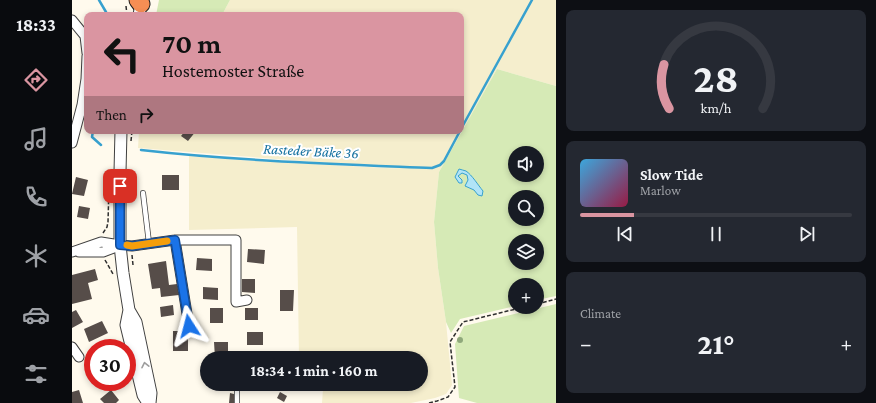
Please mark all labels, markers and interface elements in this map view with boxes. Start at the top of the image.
text: 18:33 [16,15,56,35]
icon: left [96,28,148,80]
text: 70 m [162,28,221,59]
text: 28 [693,54,739,100]
text: Hostemoster Straße [162,61,304,81]
icon: directions [22,66,50,94]
text: km/h [701,99,732,115]
icon: right [135,104,157,126]
text: Then [96,107,127,123]
icon: music [22,125,50,153]
water label: Rasteder Bäke 36 [263,141,360,162]
map controls [508,146,544,314]
button: sound [508,146,544,182]
text: Slow Tide [640,167,703,183]
pin [103,169,137,203]
icon: arrive [109,175,131,197]
icon: phone [22,183,50,211]
text: Marlow [640,183,681,198]
button: search [508,190,544,226]
icon: previous [614,223,636,245]
icon: pause [705,223,727,245]
icon: next [796,223,818,245]
button: layers [508,234,544,270]
icon: climate [22,242,50,270]
button: + [508,278,544,314]
icon: car [22,301,50,329]
position arrow [168,305,210,347]
text: Climate [580,306,621,321]
text: 21° [697,327,735,360]
text: − [580,331,592,356]
text: + [840,331,852,356]
speed limit sign: 30 [84,339,136,391]
icon: filters [22,360,50,388]
one-way arrow [142,362,150,368]
text: 18:34 · 1 min · 160 m [251,363,377,379]

